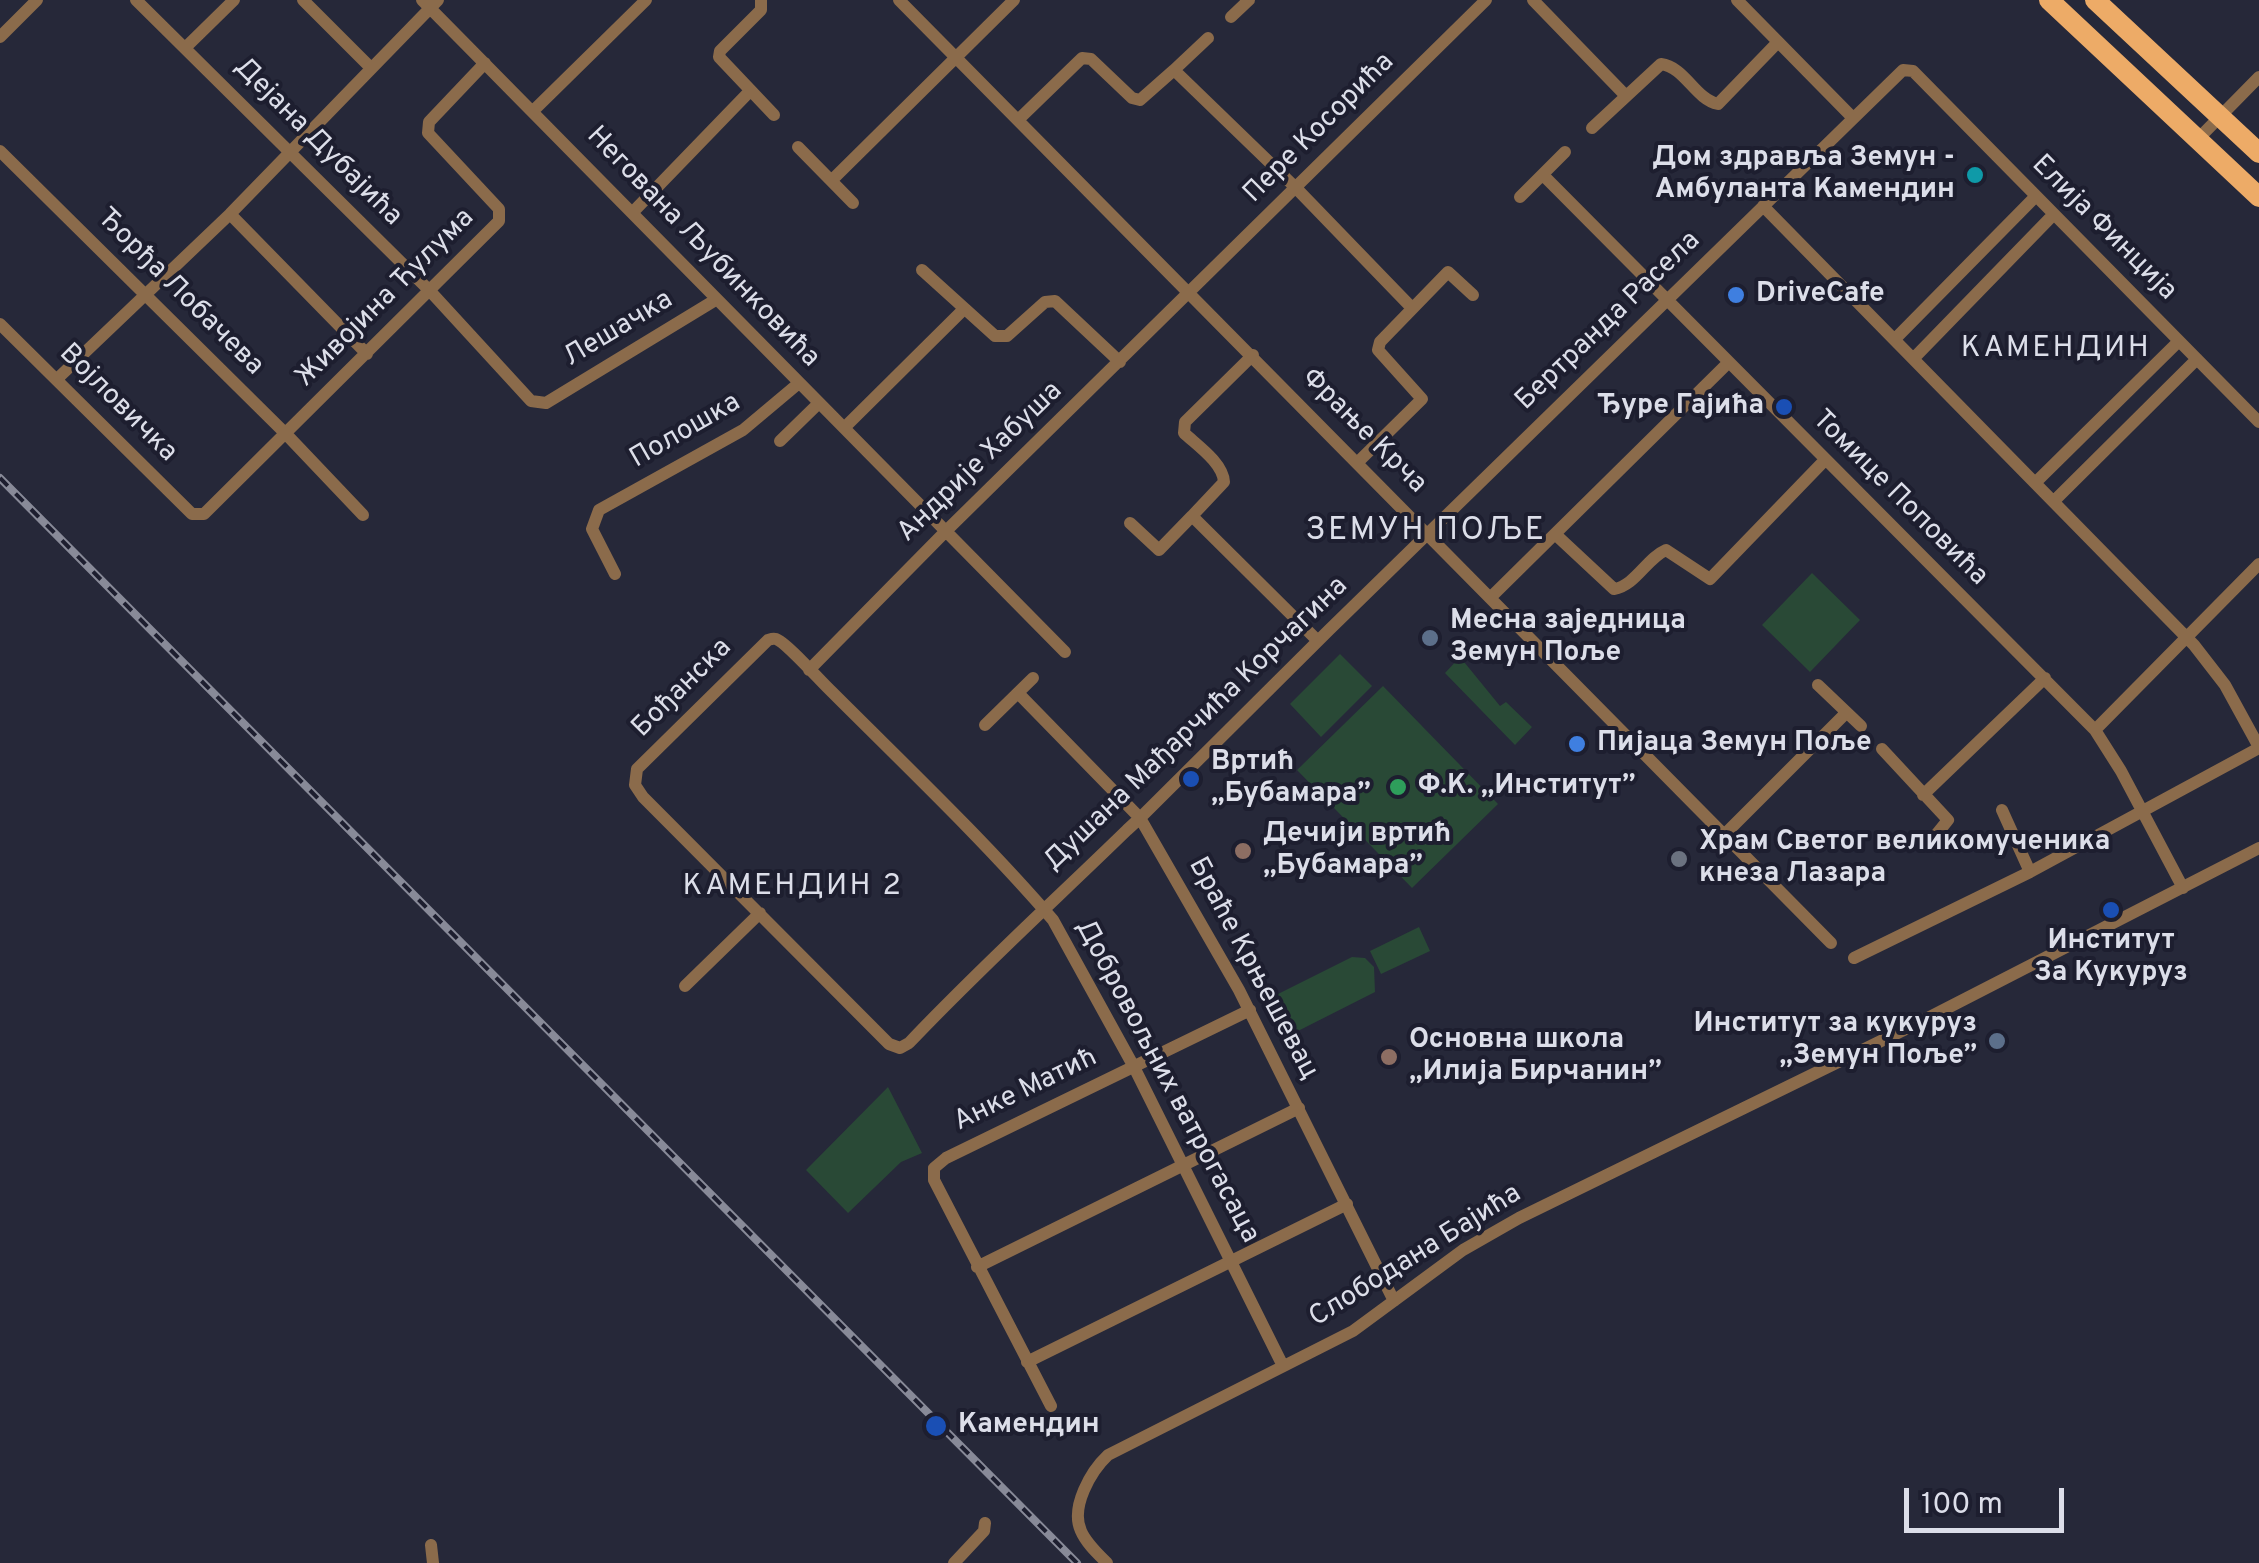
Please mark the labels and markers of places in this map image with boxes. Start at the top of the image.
place label: Дом здравља Земун - Амбуланта Камендин [1652,142,1955,208]
marker: Дом здравља Земун - Амбуланта Камендин [1964,164,1986,186]
place label: DriveCafe [1756,278,1885,312]
marker: DriveCafe [1725,284,1747,306]
place label: Ђуре Гајића [1597,390,1764,424]
marker: Ђуре Гајића [1773,396,1795,418]
place label: Месна заједница Земун Поље [1450,605,1686,671]
marker: Месна заједница Земун Поље [1419,627,1441,649]
place label: Пијаца Земун Поље [1597,727,1872,761]
marker: Пијаца Земун Поље [1566,733,1588,755]
place label: Вртић „Бубамара” [1211,746,1371,812]
marker: Вртић „Бубамара” [1180,768,1202,790]
place label: Ф.К. „Институт” [1418,770,1636,804]
marker: Ф.К. „Институт” [1387,776,1409,798]
place label: Дечији вртић „Бубамара” [1263,818,1451,884]
place label: Храм Светог великомученика кнеза Лазара [1699,826,2110,892]
marker: Дечији вртић „Бубамара” [1232,840,1254,862]
marker: Храм Светог великомученика кнеза Лазара [1668,848,1690,870]
marker: Институт За Кукуруз [2100,899,2122,921]
place label: Институт За Кукуруз [2034,925,2188,991]
place label: Институт за кукуруз „Земун Поље” [1693,1008,1977,1074]
place label: Основна школа „Илија Бирчанин” [1409,1024,1662,1090]
marker: Институт за кукуруз „Земун Поље” [1986,1030,2008,1052]
marker: Основна школа „Илија Бирчанин” [1378,1046,1400,1068]
place label: Камендин [958,1409,1100,1443]
marker: Камендин [923,1413,949,1439]

